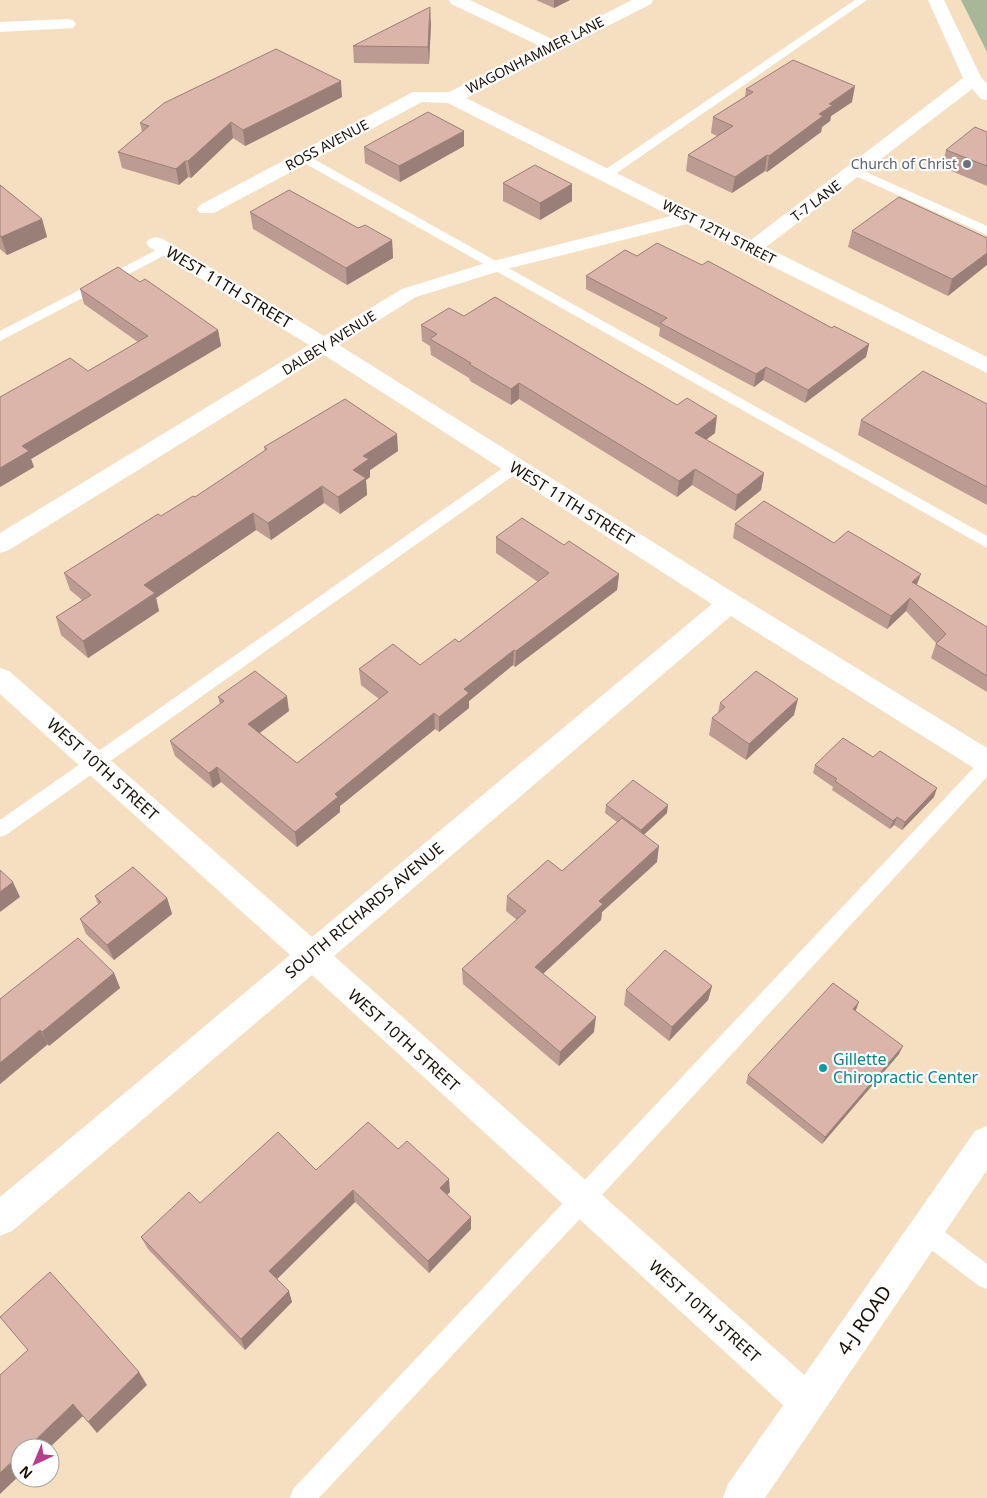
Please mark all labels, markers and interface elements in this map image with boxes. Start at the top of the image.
street label: WAGONHAMMER LANE [463,11,607,98]
street label: ROSS AVENUE [282,115,372,175]
place label: Church of Christ [851,154,957,173]
marker: Church of Christ [961,158,973,170]
street label: T-7 LANE [787,176,845,226]
street label: WEST 12TH STREET [659,195,780,269]
street label: WEST 11TH STREET [162,241,296,333]
street label: DALBEY AVENUE [278,306,380,379]
street label: WEST 11TH STREET [505,456,639,550]
street label: WEST 10TH STREET [42,713,164,825]
street label: SOUTH RICHARDS AVENUE [280,837,448,983]
street label: WEST 10TH STREET [343,984,465,1096]
place label: Gillette Chiropractic Center [833,1048,978,1088]
marker: Gillette Chiropractic Center [817,1062,829,1074]
street label: WEST 10TH STREET [644,1255,766,1367]
street label: 4-J ROAD [831,1280,897,1360]
north arrow [10,1438,60,1488]
text: N [15,1462,36,1484]

